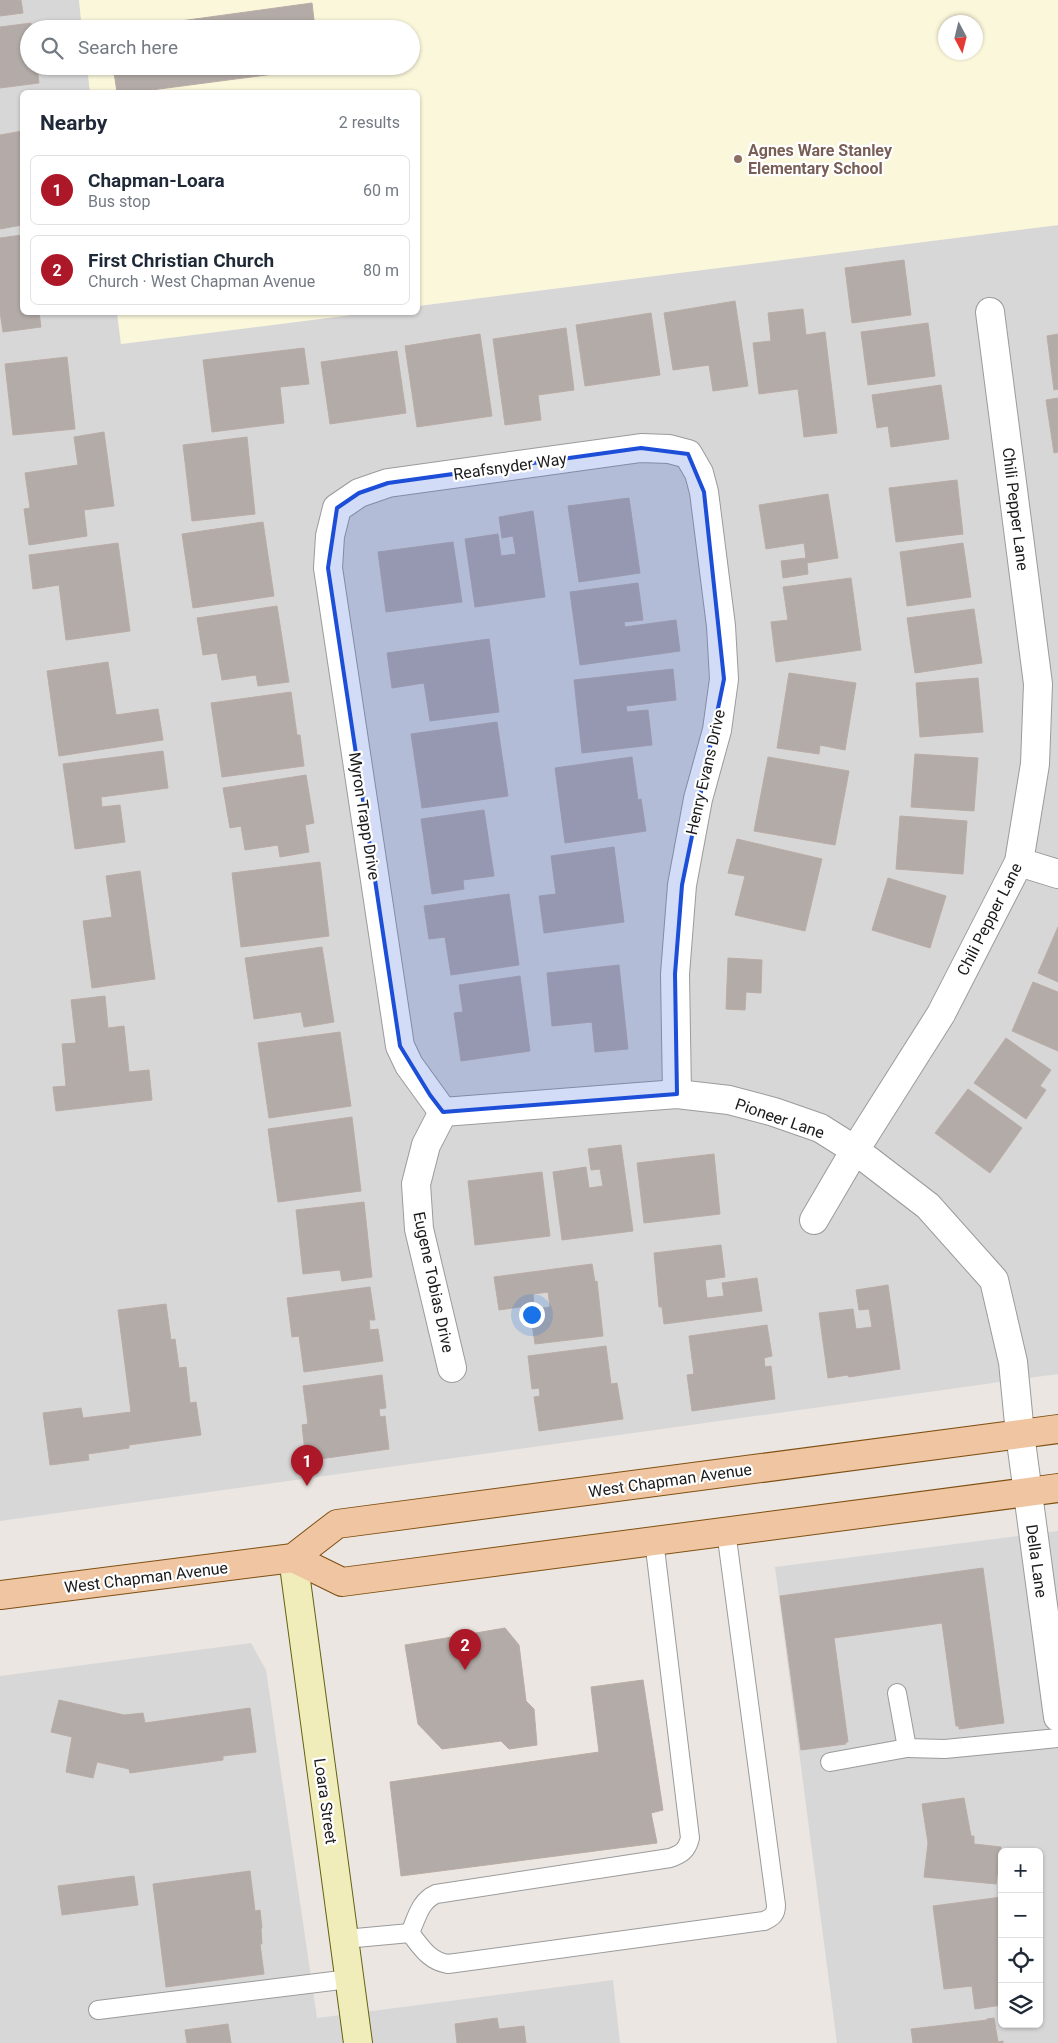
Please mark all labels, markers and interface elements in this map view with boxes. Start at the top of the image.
north arrow [938,15,983,60]
search box [20,20,420,75]
icon: search [38,34,66,62]
text: Search here [78,36,178,59]
text: Nearby [40,111,107,135]
text: 2 results [339,113,400,132]
place label: Agnes Ware Stanley Elementary School [748,141,893,178]
marker: Agnes Ware Stanley Elementary School [732,153,744,165]
text: Chapman-Loara [88,169,225,192]
text: 1 [52,181,62,200]
text: 60 m [363,181,399,200]
text: Bus stop [88,192,150,211]
text: First Christian Church [88,249,274,272]
text: 2 [52,261,62,280]
text: 80 m [363,261,399,280]
text: Church · West Chapman Avenue [88,272,315,291]
street label: Chili Pepper Lane [999,446,1032,572]
street label: Reafsnyder Way [452,449,568,484]
street label: Henry Evans Drive [682,708,729,837]
street label: Myron Trapp Drive [345,751,384,881]
street label: Chili Pepper Lane [953,860,1026,979]
street label: Pioneer Lane [733,1094,827,1143]
street label: Eugene Tobias Drive [409,1210,458,1354]
your location [519,1302,545,1328]
pin: 1 [291,1445,323,1486]
street label: West Chapman Avenue [587,1460,753,1501]
street label: Della Lane [1022,1523,1051,1599]
street label: West Chapman Avenue [63,1558,229,1597]
pin: 2 [449,1629,481,1670]
street label: Loara Street [310,1757,341,1845]
map controls [998,1848,1043,2028]
button: + [998,1848,1043,1893]
button: − [998,1893,1043,1938]
button: locate [998,1938,1043,1983]
button: layers [998,1983,1043,2028]

